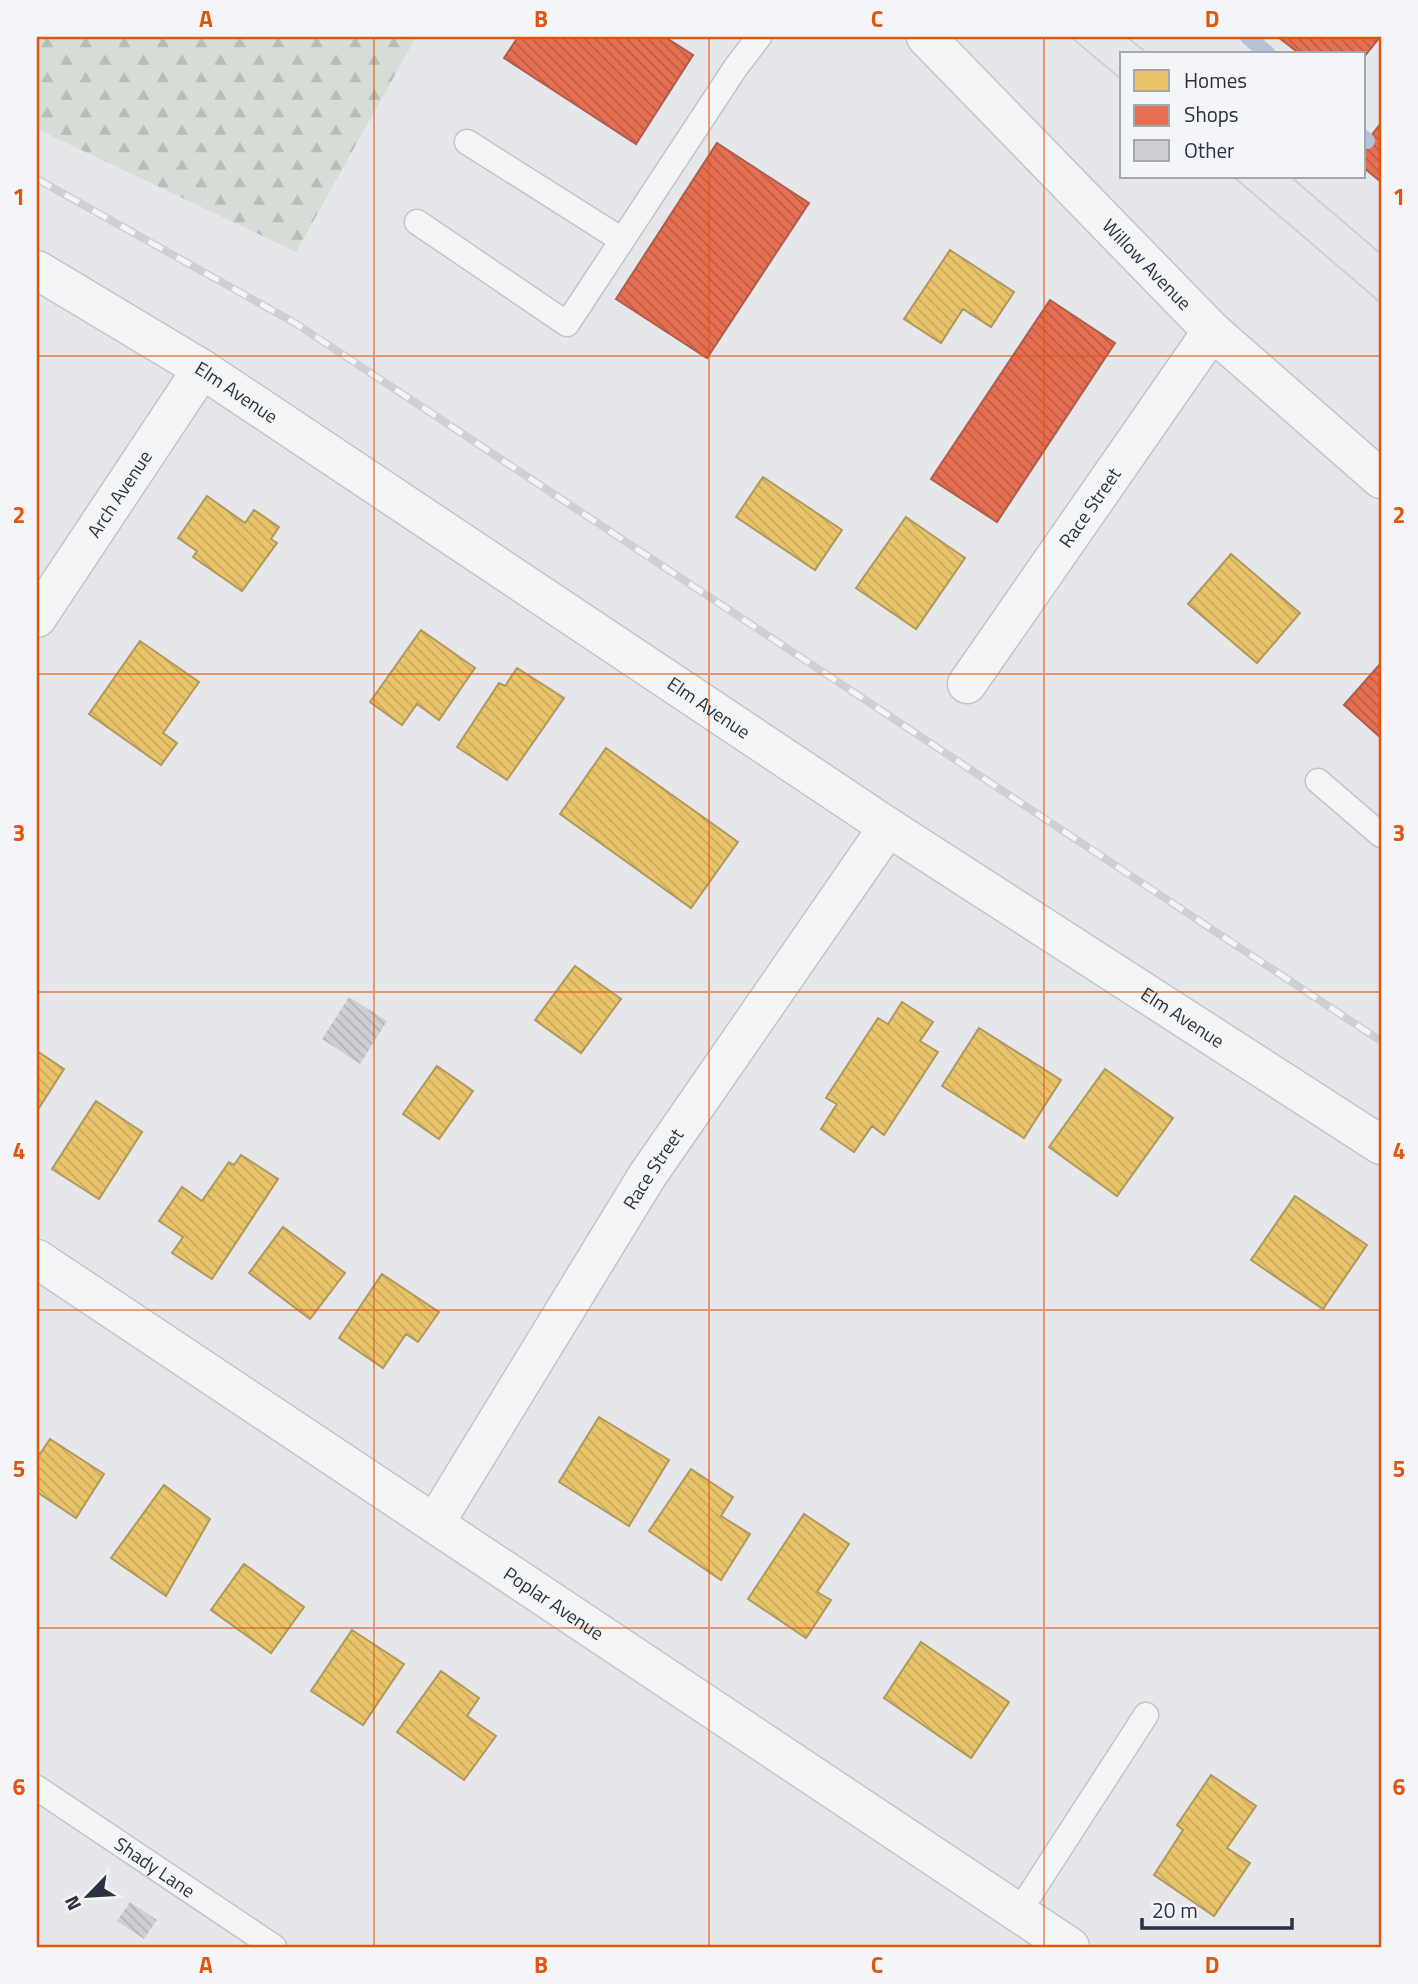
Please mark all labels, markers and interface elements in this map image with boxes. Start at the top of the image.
text: A [199,1,213,36]
text: B [534,1,548,36]
text: C [871,1,883,36]
text: D [1205,1,1219,36]
legend [1120,52,1366,178]
text: Homes [1184,64,1247,96]
text: Shops [1184,98,1239,130]
text: Other [1184,134,1234,166]
text: 1 [13,179,25,214]
text: 1 [1393,179,1405,214]
street label: Willow Avenue [1096,212,1199,316]
street label: Elm Avenue [190,353,284,430]
street label: Arch Avenue [79,444,159,543]
street label: Race Street [1051,461,1128,553]
text: 2 [13,497,25,532]
text: 2 [1393,497,1405,532]
street label: Elm Avenue [662,669,757,745]
text: 3 [13,815,25,850]
text: 3 [1393,815,1405,850]
street label: Elm Avenue [1135,979,1231,1054]
street label: Race Street [615,1122,690,1215]
text: 4 [13,1133,25,1168]
text: 4 [1393,1133,1405,1168]
text: 5 [13,1451,25,1486]
text: 5 [1393,1451,1405,1486]
street label: Poplar Avenue [498,1559,610,1647]
text: 6 [13,1769,26,1804]
text: 6 [1393,1769,1406,1804]
street label: Shady Lane [109,1829,201,1904]
north arrow [52,1862,122,1932]
scale bar [1142,1886,1292,1930]
text: N [56,1891,88,1915]
text: 20 m [1152,1894,1198,1926]
text: A [199,1947,213,1982]
text: B [534,1947,548,1982]
text: C [871,1947,883,1982]
text: D [1205,1947,1219,1982]

